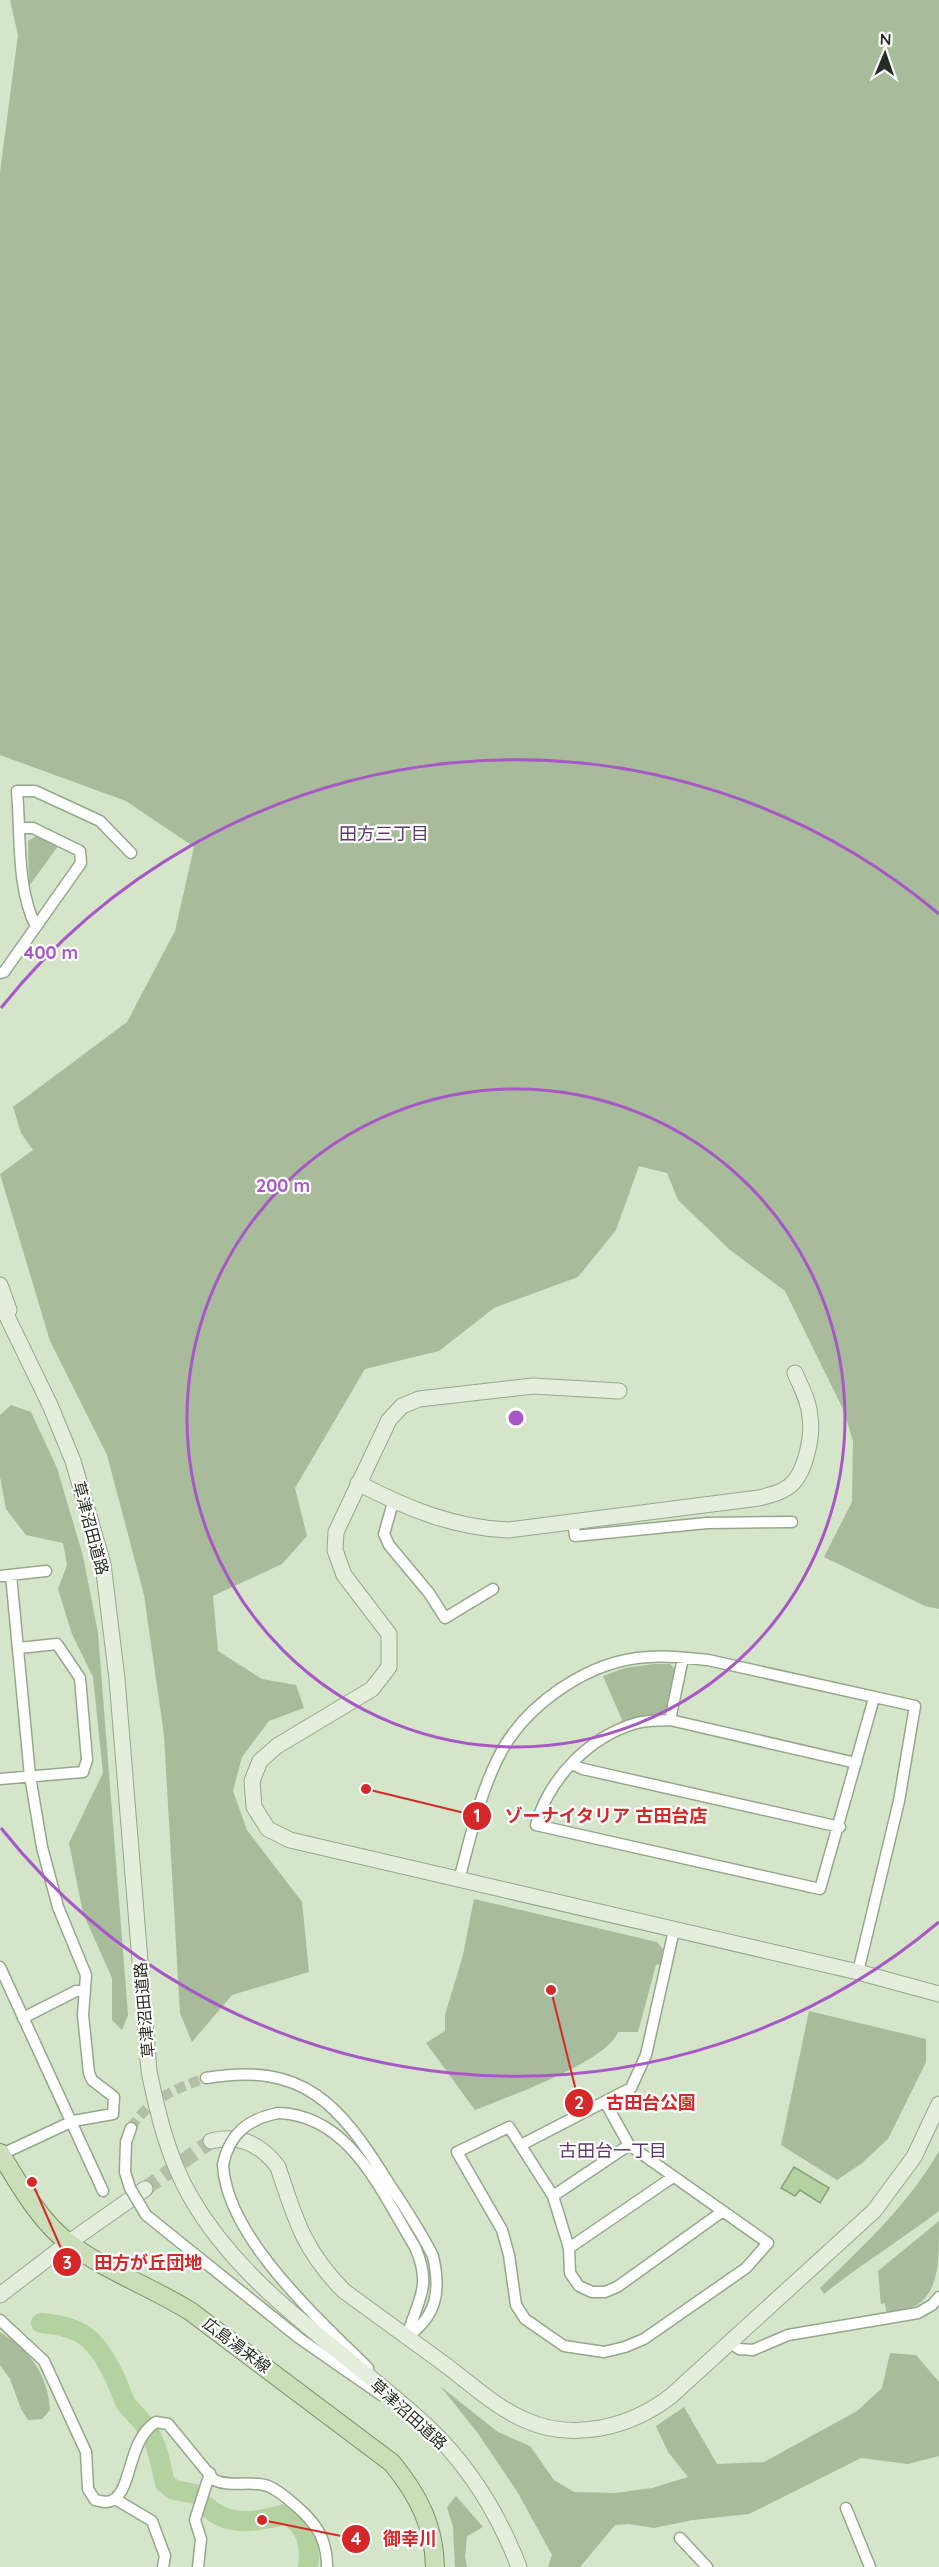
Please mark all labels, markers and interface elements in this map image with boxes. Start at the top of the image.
north arrow [855,24,915,84]
text: N [879,29,892,49]
district label: 田方三丁目 [339,822,429,845]
text: 400 m [24,941,78,964]
text: 200 m [256,1174,310,1197]
centre of rings [506,1408,526,1428]
street label: 草津沼田道路 [69,1479,113,1577]
callout: ゾーナイタリア 古田台店 [462,1798,719,1834]
text: 1 [473,1804,481,1827]
text: ゾーナイタリア 古田台店 [505,1804,707,1827]
street label: 草津沼田道路 [130,1961,158,2059]
callout: 古田台公園 [564,2085,708,2121]
text: 2 [574,2091,584,2114]
text: 古田台公園 [606,2091,696,2114]
district label: 古田台一丁目 [559,2139,667,2162]
callout: 田方が丘団地 [52,2244,214,2280]
text: 3 [62,2251,72,2274]
text: 田方が丘団地 [94,2251,202,2274]
street label: 広島湯来線 [199,2313,275,2377]
street label: 草津沼田道路 [367,2374,451,2454]
callout: 御幸川 [341,2521,449,2557]
text: 4 [351,2527,362,2550]
text: 御幸川 [382,2527,437,2550]

